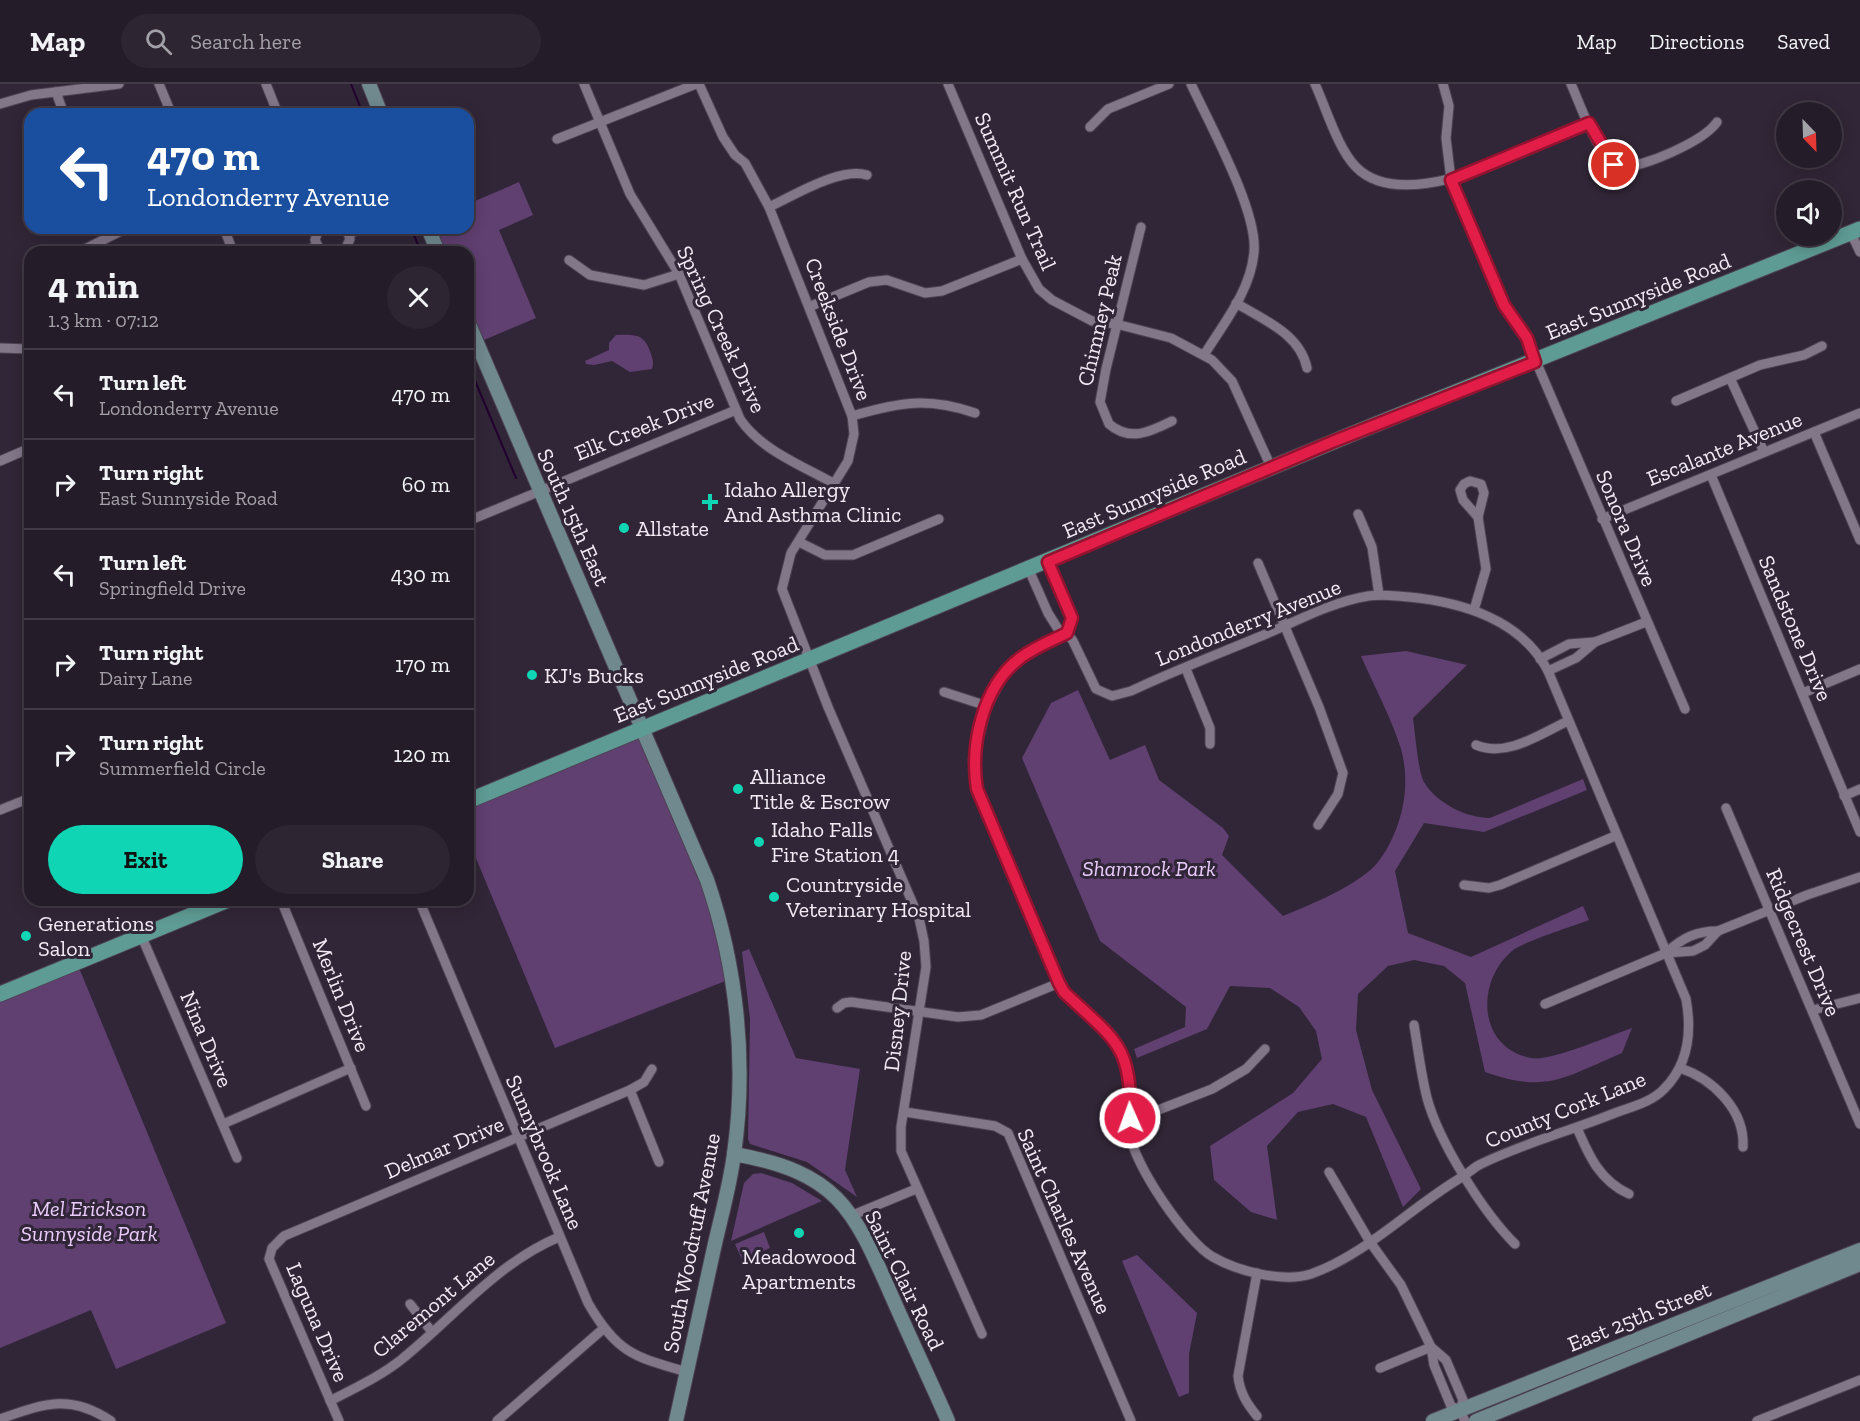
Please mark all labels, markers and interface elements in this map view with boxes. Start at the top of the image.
search box [121,14,541,68]
text: Map [30,25,85,58]
icon: search [142,25,175,58]
text: Search here [190,28,302,55]
text: Map [1577,29,1617,54]
text: Directions [1650,29,1744,54]
text: Saved [1777,29,1830,54]
north arrow [1776,102,1842,168]
map controls [1776,102,1842,246]
street label: Summit Run Trail [969,108,1062,274]
text: 470 m [147,130,260,181]
icon: left [48,132,126,210]
pin [1588,139,1639,190]
icon: arrive [1597,148,1630,181]
button: sound [1776,180,1842,246]
text: Londonderry Avenue [147,181,389,213]
street label: Spring Creek Drive [671,241,772,417]
street label: East Sunnyside Road [1542,247,1734,346]
street label: Chimney Peak [1071,251,1128,389]
street label: Creekside Drive [799,254,878,404]
text: 4 min [48,264,139,307]
button: close [387,266,450,329]
text: 1.3 km · 07:12 [48,308,159,332]
text: Turn left [99,369,186,396]
icon: left [48,378,81,411]
text: 470 m [391,381,450,408]
street label: Elk Creek Drive [571,386,718,467]
text: Londonderry Avenue [99,396,279,420]
street label: Escalante Avenue [1643,405,1806,492]
street label: East Sunnyside Road [1058,443,1250,544]
street label: South 15th East [531,445,616,591]
text: Turn right [99,459,203,486]
street label: Sonora Drive [1590,466,1663,590]
icon: right [48,468,81,501]
text: 60 m [402,471,450,498]
place label: Idaho Allergy And Asthma Clinic [724,476,901,528]
text: East Sunnyside Road [99,486,278,510]
marker: Idaho Allergy And Asthma Clinic [701,493,719,511]
place label: Allstate [636,515,709,542]
marker: Allstate [617,521,631,535]
text: Turn left [99,549,186,576]
street label: Sandstone Drive [1753,551,1838,705]
icon: left [48,558,81,591]
text: 430 m [391,561,450,588]
street label: Londonderry Avenue [1152,573,1345,672]
text: Springfield Drive [99,576,246,600]
street label: East Sunnyside Road [610,630,802,729]
text: Turn right [99,639,203,666]
icon: right [48,648,81,681]
text: 170 m [395,651,450,678]
place label: KJ's Bucks [544,662,644,689]
text: Dairy Lane [99,666,192,690]
marker: KJ's Bucks [525,668,539,682]
text: Turn right [99,729,203,756]
icon: right [48,738,81,771]
text: 120 m [394,741,450,768]
text: Summerfield Circle [99,756,266,780]
place label: Alliance Title & Escrow [750,763,890,815]
marker: Alliance Title & Escrow [731,782,745,796]
place label: Idaho Falls Fire Station 4 [771,816,900,868]
button: Exit [48,825,243,894]
button: Share [255,825,450,894]
marker: Idaho Falls Fire Station 4 [752,835,766,849]
park label: Shamrock Park [1082,855,1216,882]
street label: Ridgecrest Drive [1760,864,1847,1020]
place label: Countryside Veterinary Hospital [785,871,971,923]
marker: Countryside Veterinary Hospital [767,890,781,904]
place label: Generations Salon [38,910,154,962]
marker: Generations Salon [19,929,33,943]
street label: Merlin Drive [307,935,376,1056]
street label: Disney Drive [878,949,917,1073]
street label: Nina Drive [174,987,239,1091]
street label: County Cork Lane [1481,1065,1649,1154]
street label: Sunnybrook Lane [500,1071,589,1234]
position arrow [1098,1086,1162,1150]
street label: Delmar Drive [380,1110,508,1185]
street label: Saint Charles Avenue [1011,1124,1118,1318]
street label: South Woodruff Avenue [657,1131,726,1355]
park label: Mel Erickson Sunnyside Park [21,1195,158,1247]
street label: Saint Clair Road [859,1206,950,1355]
marker: Meadowood Apartments [792,1226,806,1240]
place label: Meadowood Apartments [742,1243,856,1295]
street label: Claremont Lane [366,1245,500,1364]
street label: Laguna Drive [280,1258,355,1386]
street label: East 25th Street [1564,1275,1716,1357]

